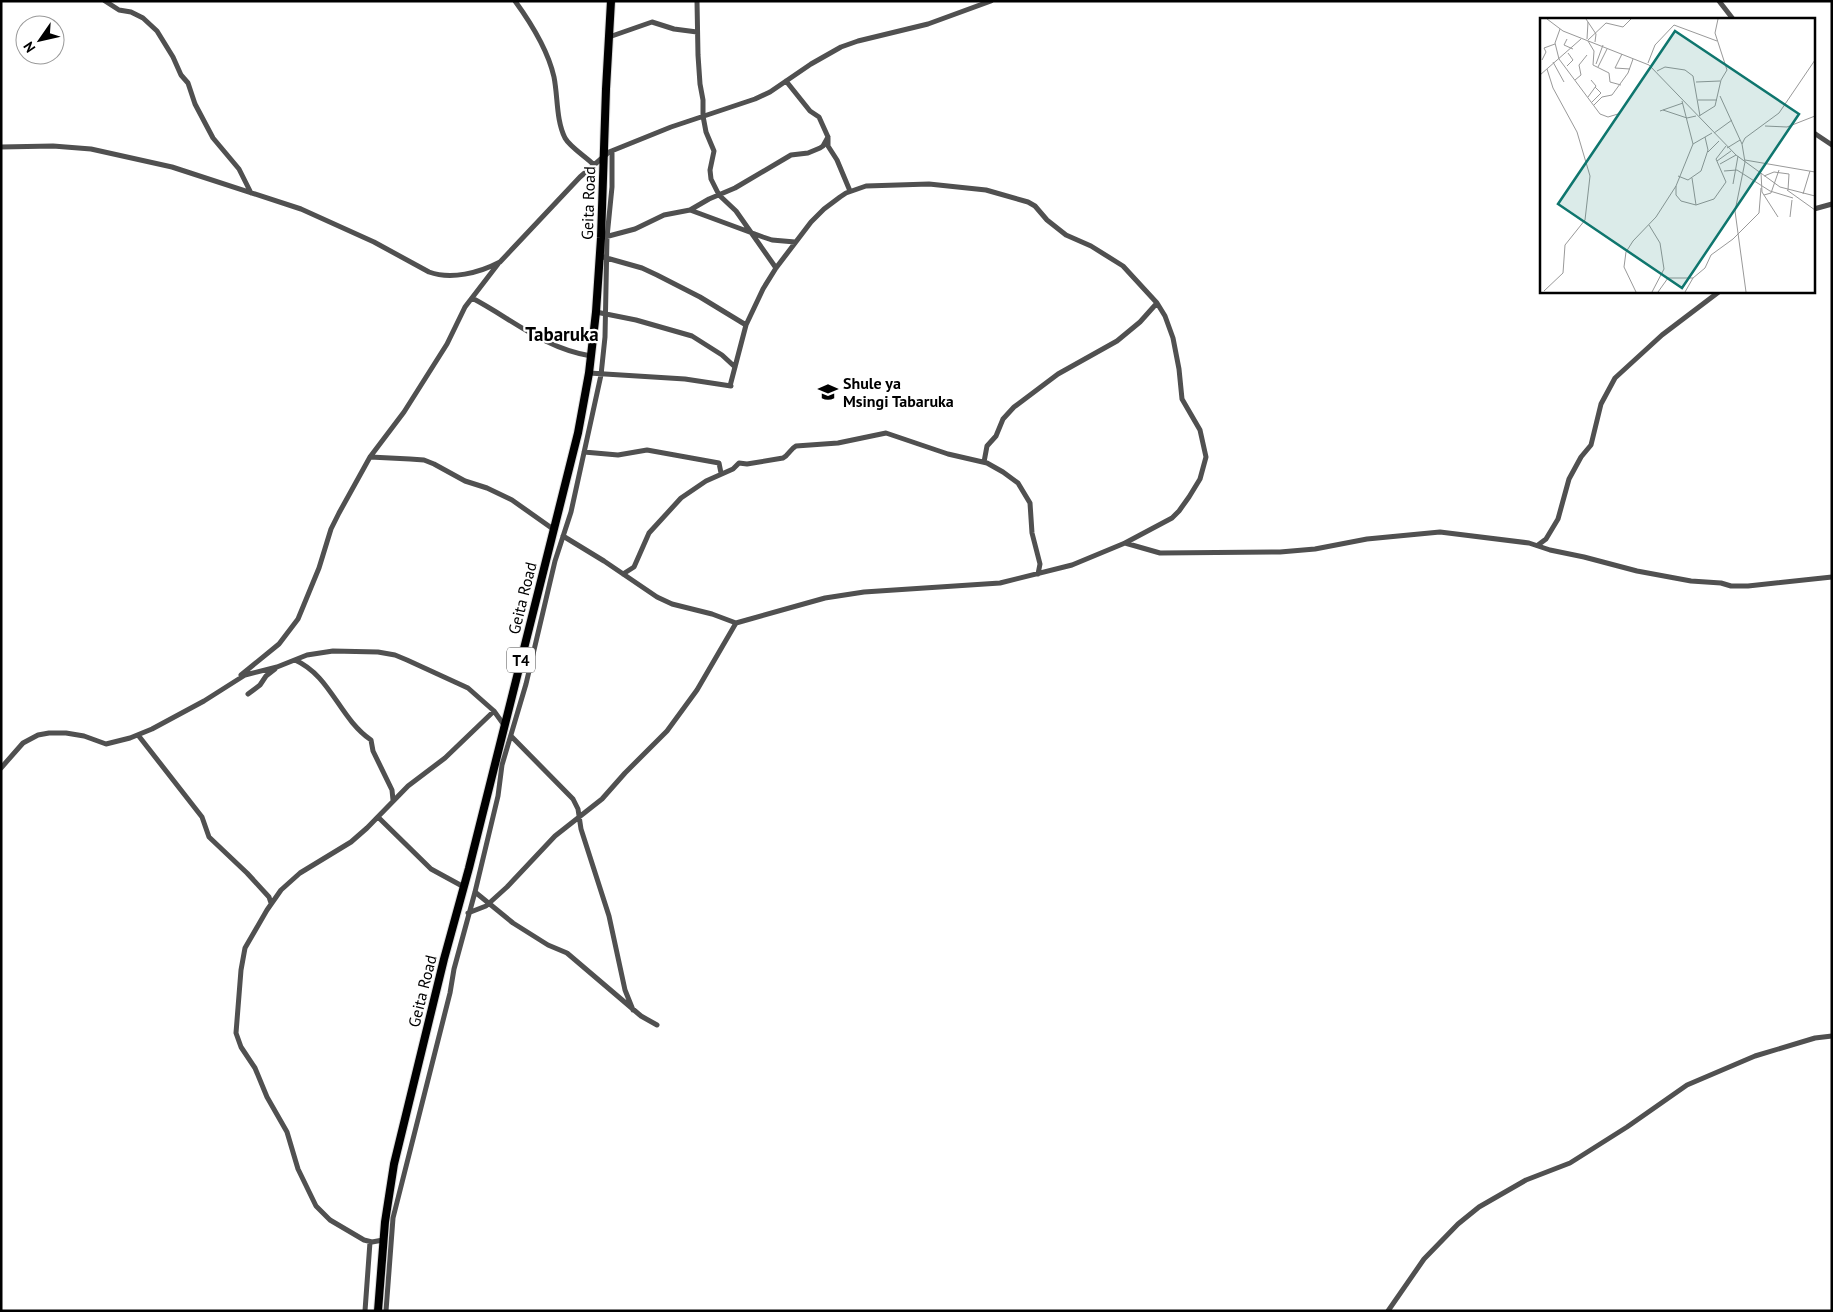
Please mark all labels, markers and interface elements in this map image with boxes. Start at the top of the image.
north arrow [15,15,65,65]
inset map [1540,18,1816,292]
text: N [19,38,39,56]
street label: Geita Road [577,166,599,240]
district label: Tabaruka [525,322,599,346]
place label: Shule ya Msingi Tabaruka [843,373,954,411]
school or university icon: Shule ya Msingi Tabaruka [817,381,839,403]
street label: Geita Road [503,560,541,636]
road number: T4 [507,648,535,672]
street label: Geita Road [403,953,441,1029]

